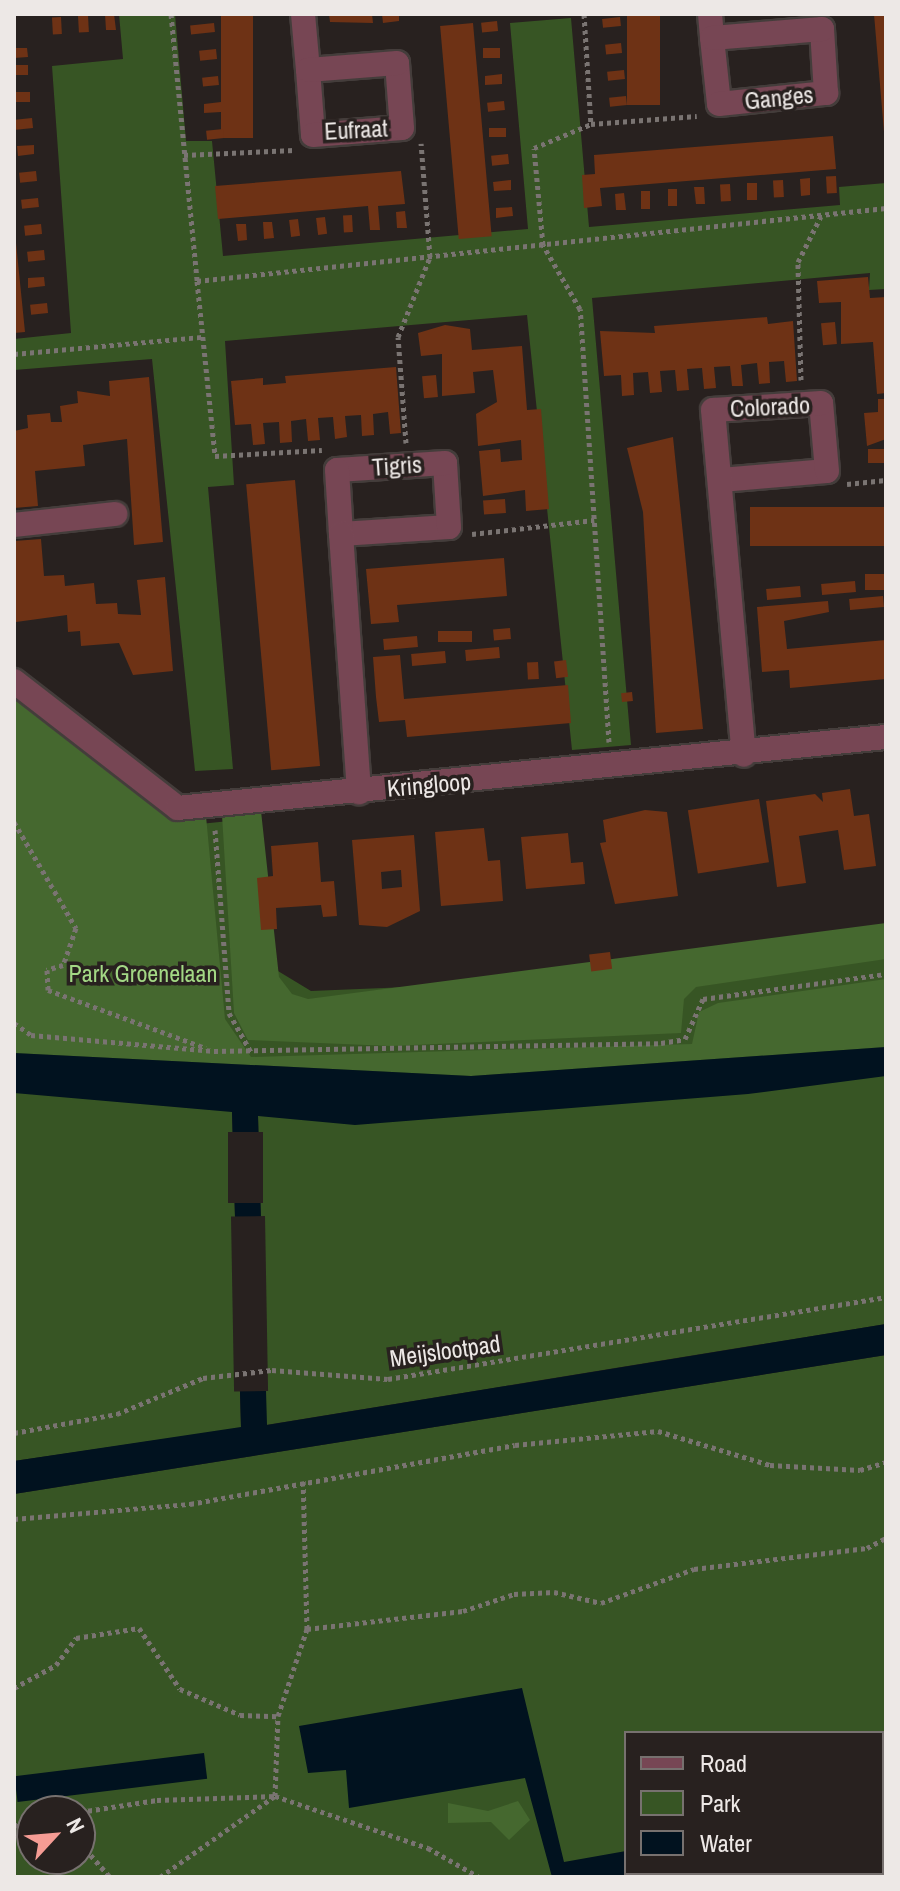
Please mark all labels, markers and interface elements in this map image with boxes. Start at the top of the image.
street label: Ganges [743,80,815,116]
street label: Eufraat [324,114,388,146]
street label: Colorado [729,391,811,423]
street label: Tigris [371,450,423,482]
street label: Kringloop [386,767,472,803]
park label: Park Groenelaan [69,960,217,988]
street label: Meijslootpad [388,1329,502,1373]
legend [624,1731,884,1875]
text: Road [700,1747,747,1779]
text: Park [700,1787,740,1819]
north arrow [16,1795,96,1875]
text: N [59,1813,92,1838]
text: Water [700,1827,752,1859]

